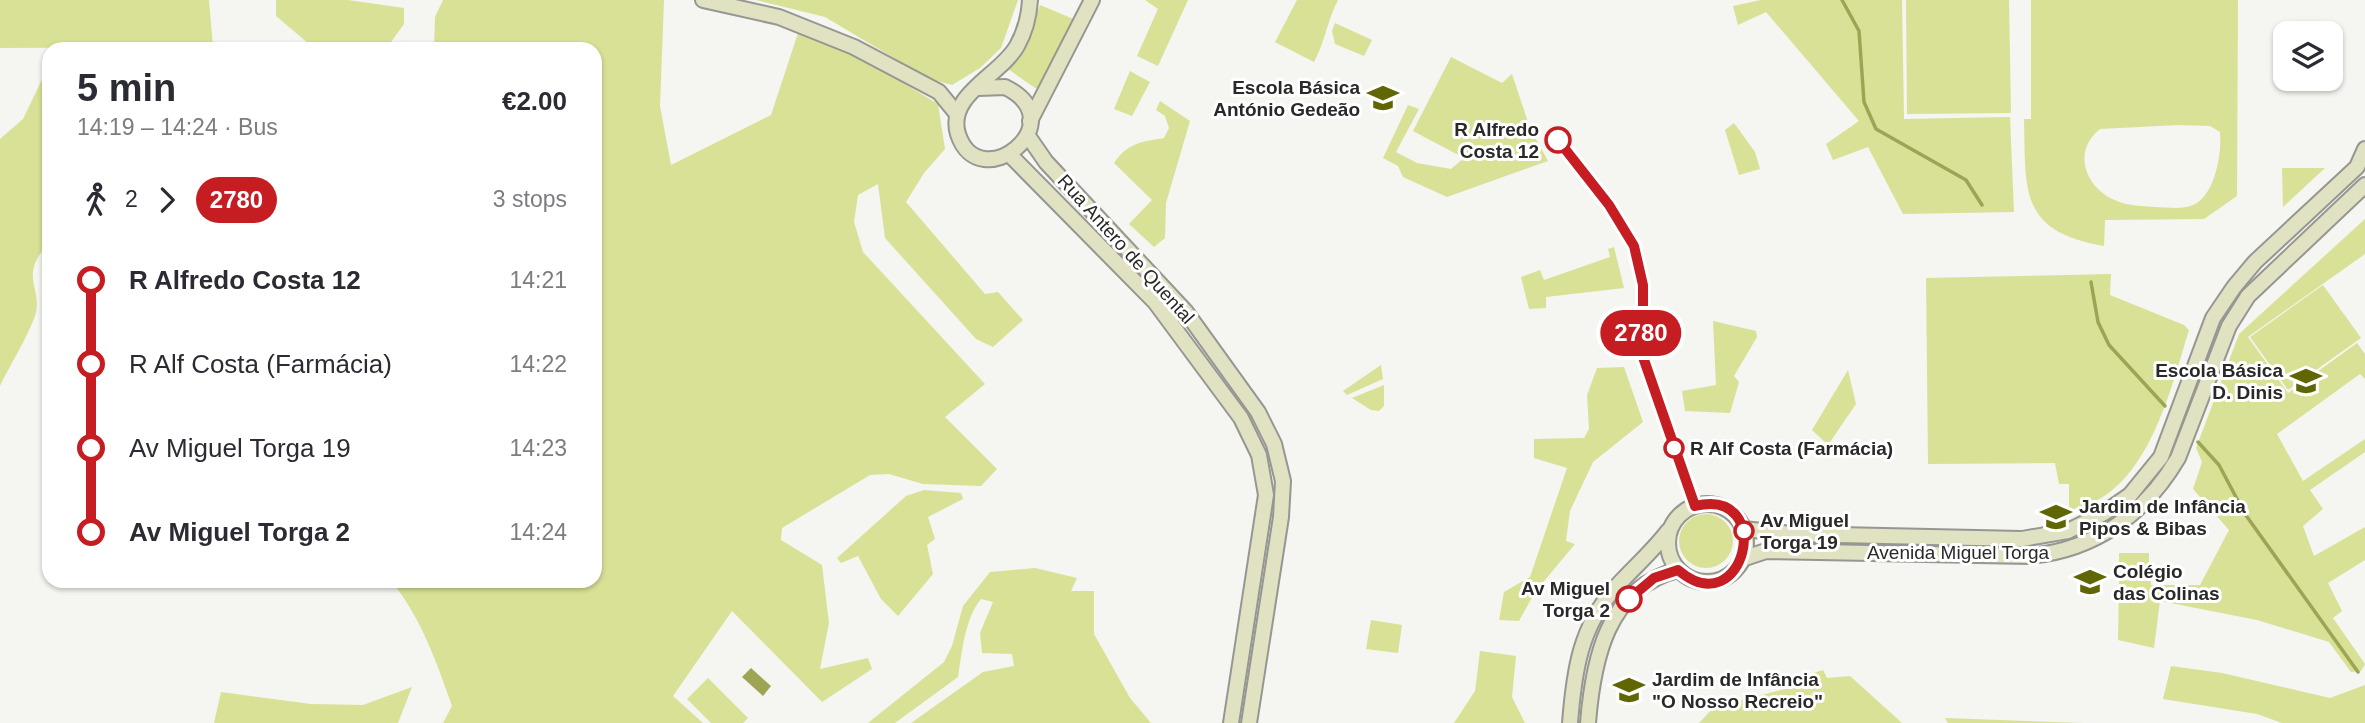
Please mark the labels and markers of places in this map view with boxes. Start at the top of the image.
place label: Escola Básica António Gedeão [1213,77,1360,120]
school or university icon: Escola Básica António Gedeão [1366,81,1400,115]
place label: R Alfredo Costa 12 [1454,119,1539,162]
marker: R Alfredo Costa 12 [1545,127,1571,153]
place label: Escola Básica D. Dinis [2155,360,2283,403]
school or university icon: Escola Básica D. Dinis [2289,364,2323,398]
marker: R Alf Costa (Farmácia) [1664,438,1684,458]
place label: R Alf Costa (Farmácia) [1690,438,1893,459]
place label: Jardim de Infância Pipos & Bibas [2079,496,2246,539]
school or university icon: Jardim de Infância Pipos & Bibas [2039,500,2073,534]
place label: Av Miguel Torga 19 [1760,510,1849,553]
marker: Av Miguel Torga 19 [1734,521,1754,541]
place label: Colégio das Colinas [2113,561,2220,604]
school or university icon: Colégio das Colinas [2073,565,2107,599]
place label: Av Miguel Torga 2 [1521,578,1610,621]
marker: Av Miguel Torga 2 [1616,586,1642,612]
place label: Jardim de Infância "O Nosso Recreio" [1652,669,1823,712]
school or university icon: Jardim de Infância "O Nosso Recreio" [1612,673,1646,707]

